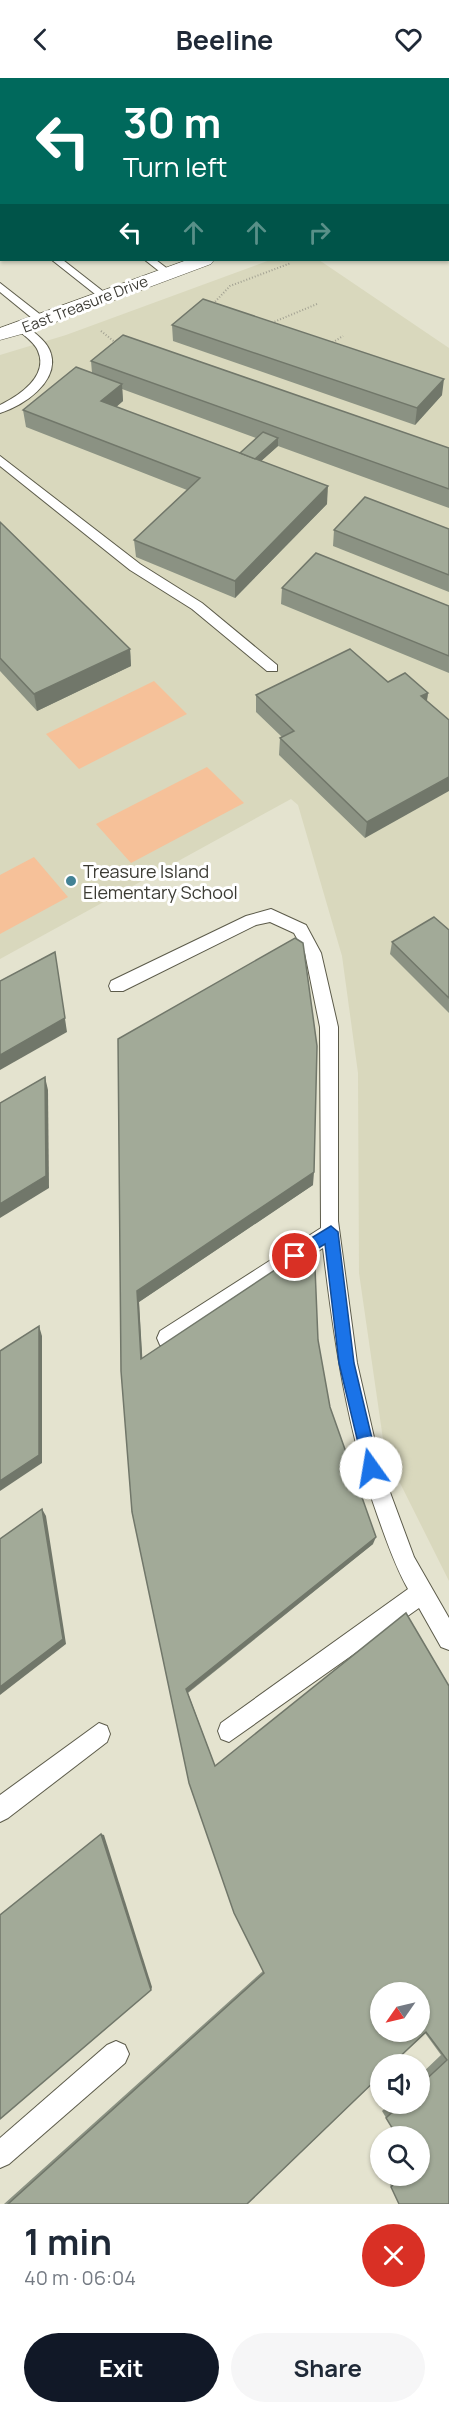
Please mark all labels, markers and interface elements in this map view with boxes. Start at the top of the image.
text: Beeline [176,21,273,58]
icon: back [24,23,57,56]
icon: heart [392,23,425,56]
text: 30 m [123,93,221,151]
icon: left [24,102,102,180]
text: Turn left [123,148,227,185]
icon: left [114,216,147,249]
icon: ahead [177,216,210,249]
icon: ahead [240,216,273,249]
icon: right [303,216,336,249]
street label: East Treasure Drive [19,270,151,338]
place label: Treasure Island Elementary School [83,859,238,904]
marker: Treasure Island Elementary School [64,874,78,888]
pin [269,1230,320,1281]
icon: arrive [278,1239,311,1272]
position arrow [339,1436,403,1500]
north arrow [370,1982,430,2042]
map controls [370,1982,430,2186]
button: sound [370,2054,430,2114]
button: search [370,2126,430,2186]
text: 1 min [24,2217,112,2266]
button: close [362,2224,425,2287]
text: 40 m · 06:04 [24,2264,136,2291]
button: Exit [24,2333,219,2402]
button: Share [231,2333,425,2402]

